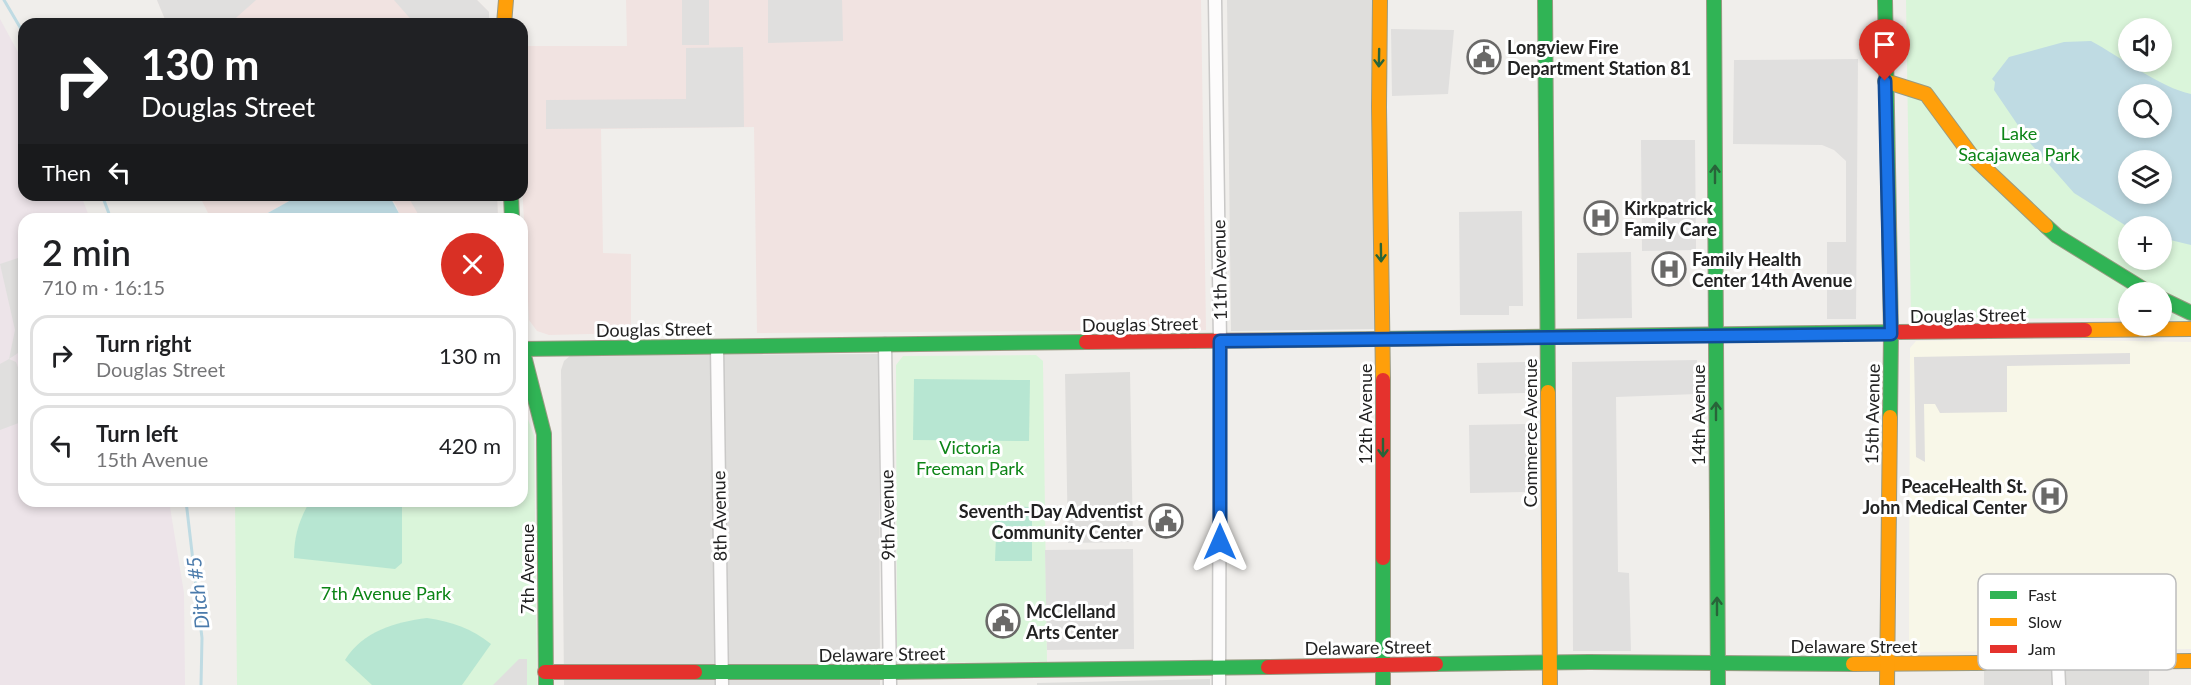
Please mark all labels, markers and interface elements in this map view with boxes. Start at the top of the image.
map controls [2118,18,2172,336]
button: sound [2118,18,2172,72]
pin [1859,19,1910,81]
icon: arrive [1868,28,1901,61]
place label: Longview Fire Department Station 81 [1507,36,1691,79]
text: 130 m [141,39,259,89]
public building icon: Longview Fire Department Station 81 [1466,39,1502,75]
icon: right [42,42,120,120]
one-way arrow [1373,48,1385,68]
button: search [2118,84,2172,138]
text: Douglas Street [141,90,315,123]
park label: Lake Sacajawea Park [1958,122,2081,165]
button: layers [2118,150,2172,204]
icon: left [103,156,136,189]
text: Then [42,159,91,186]
one-way arrow [1709,164,1721,184]
place label: Kirkpatrick Family Care [1624,197,1717,240]
hospital icon: Kirkpatrick Family Care [1583,200,1619,236]
button: + [2118,216,2172,270]
street label: 11th Avenue [1207,219,1231,321]
text: 2 min [42,230,131,274]
button: close [441,233,504,296]
one-way arrow [1375,243,1387,263]
place label: Family Health Center 14th Avenue [1692,248,1853,291]
hospital icon: Family Health Center 14th Avenue [1651,251,1687,287]
text: 710 m · 16:15 [42,275,165,299]
button: − [2118,282,2172,336]
street label: Douglas Street [1910,303,2027,327]
street label: Douglas Street [1082,312,1199,336]
street label: Douglas Street [596,317,713,341]
text: Turn right [96,330,191,357]
icon: right [45,339,78,372]
text: 130 m [439,342,501,369]
text: Douglas Street [96,357,225,381]
street label: Commerce Avenue [1519,359,1541,507]
street label: 15th Avenue [1860,363,1884,465]
street label: 12th Avenue [1354,364,1376,464]
street label: 14th Avenue [1687,365,1709,465]
one-way arrow [1710,401,1722,421]
text: Turn left [96,420,178,447]
icon: left [45,429,78,462]
text: 420 m [439,432,501,459]
park label: Victoria Freeman Park [916,436,1025,479]
one-way arrow [1377,438,1389,458]
text: 15th Avenue [96,447,208,471]
street label: 9th Avenue [875,470,899,560]
street label: 8th Avenue [707,471,731,561]
place label: PeaceHealth St. John Medical Center [1862,475,2027,518]
hospital icon: PeaceHealth St. John Medical Center [2032,478,2068,514]
place label: Seventh-Day Adventist Community Center [959,500,1143,543]
public building icon: Seventh-Day Adventist Community Center [1148,503,1184,539]
position arrow [1188,510,1252,574]
street label: 7th Avenue [516,524,538,614]
water label: Ditch #5 [181,555,213,631]
legend [1978,574,2176,670]
park label: 7th Avenue Park [321,582,452,604]
text: Fast [2028,585,2057,604]
one-way arrow [1711,596,1723,616]
place label: McClelland Arts Center [1025,600,1119,643]
public building icon: McClelland Arts Center [985,603,1021,639]
text: Slow [2028,612,2062,631]
street label: Delaware Street [1304,635,1432,659]
street label: Delaware Street [1791,635,1918,657]
text: Jam [2028,639,2056,658]
street label: Delaware Street [818,642,946,666]

